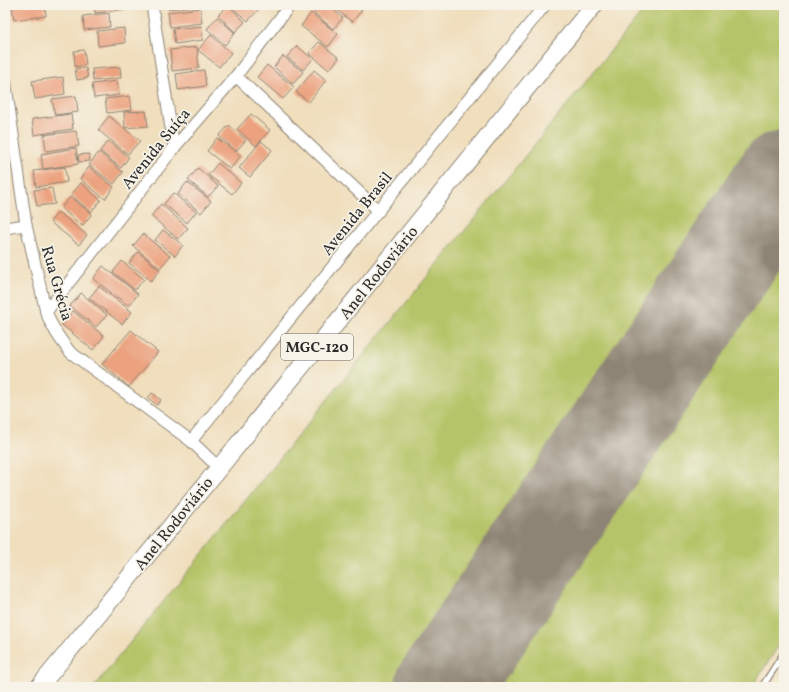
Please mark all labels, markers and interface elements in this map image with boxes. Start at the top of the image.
street label: Avenida Suíça [117,104,196,194]
street label: Avenida Brasil [317,168,398,261]
street label: Anel Rodoviário [335,222,424,325]
street label: Rua Grécia [35,243,77,324]
road number: MGC-120 [281,334,353,360]
street label: Anel Rodoviário [130,473,219,576]

